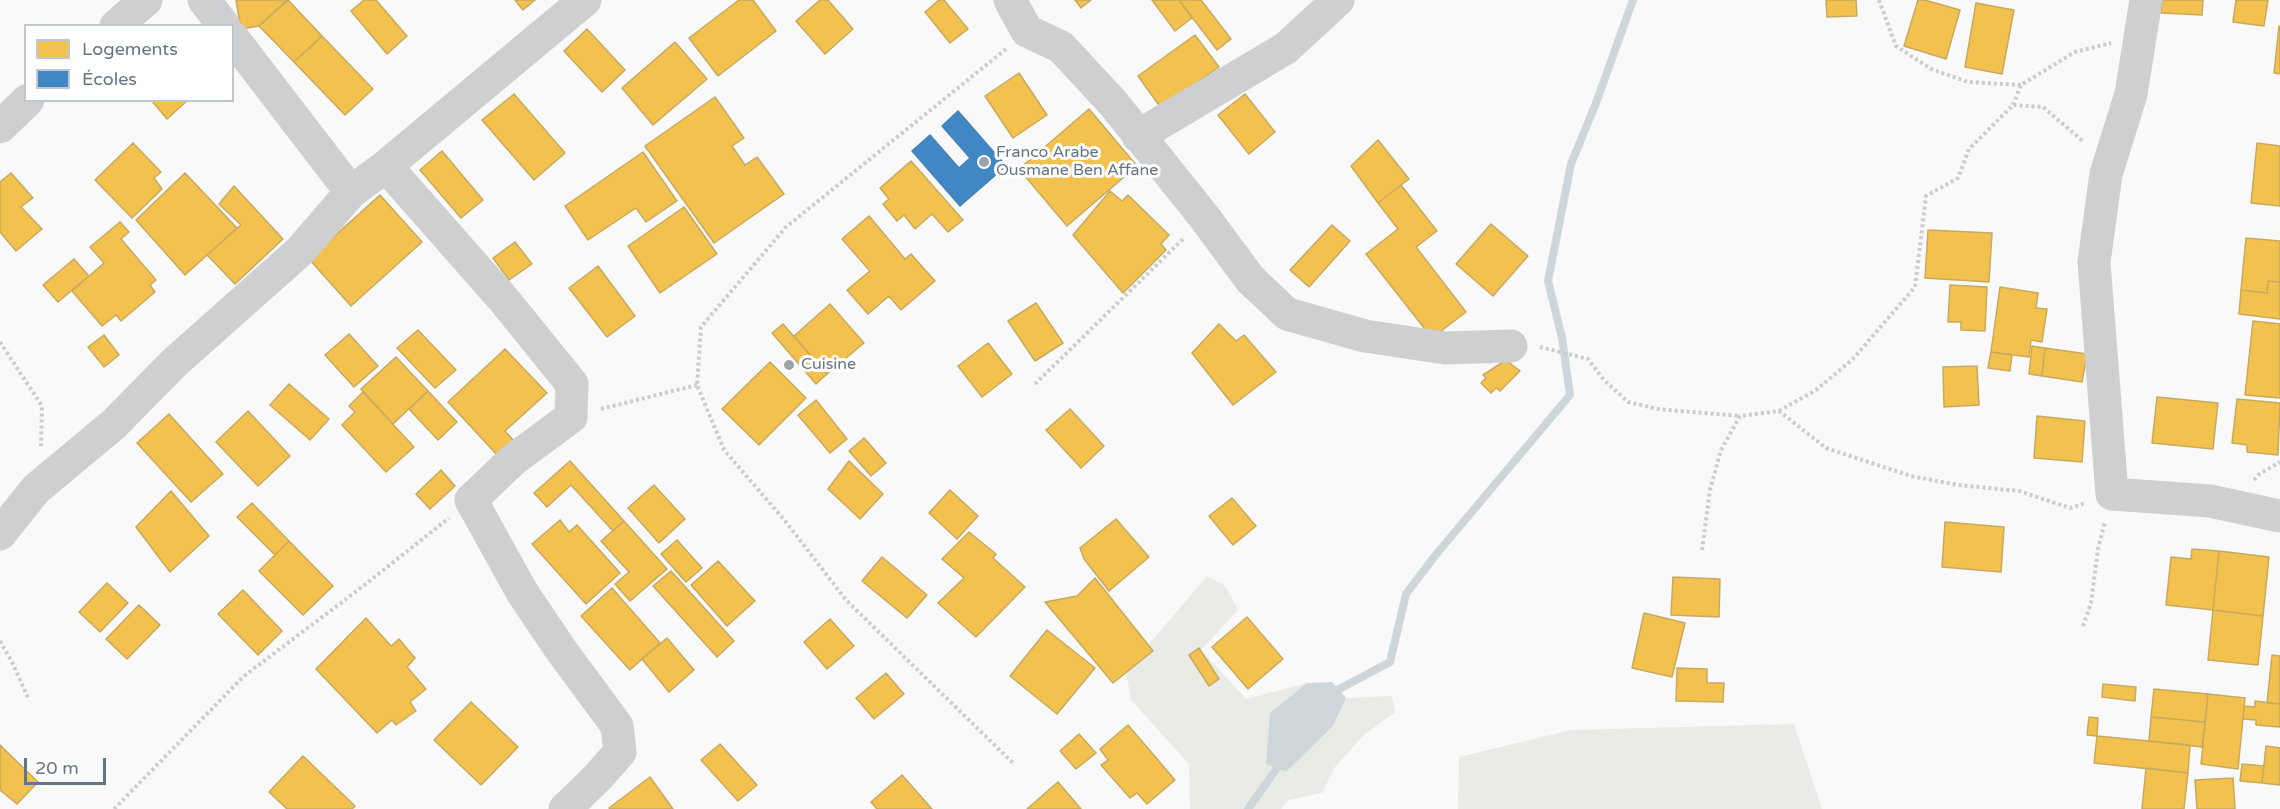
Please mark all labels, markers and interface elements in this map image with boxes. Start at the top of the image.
legend [24,24,234,102]
text: Logements [82,38,178,60]
text: Écoles [82,68,137,90]
place label: Franco Arabe Ousmane Ben Affane [996,143,1158,181]
marker: Franco Arabe Ousmane Ben Affane [977,155,991,169]
place label: Cuisine [801,355,856,375]
marker: Cuisine [782,358,796,372]
scale bar [27,746,110,784]
text: 20 m [35,757,79,779]

